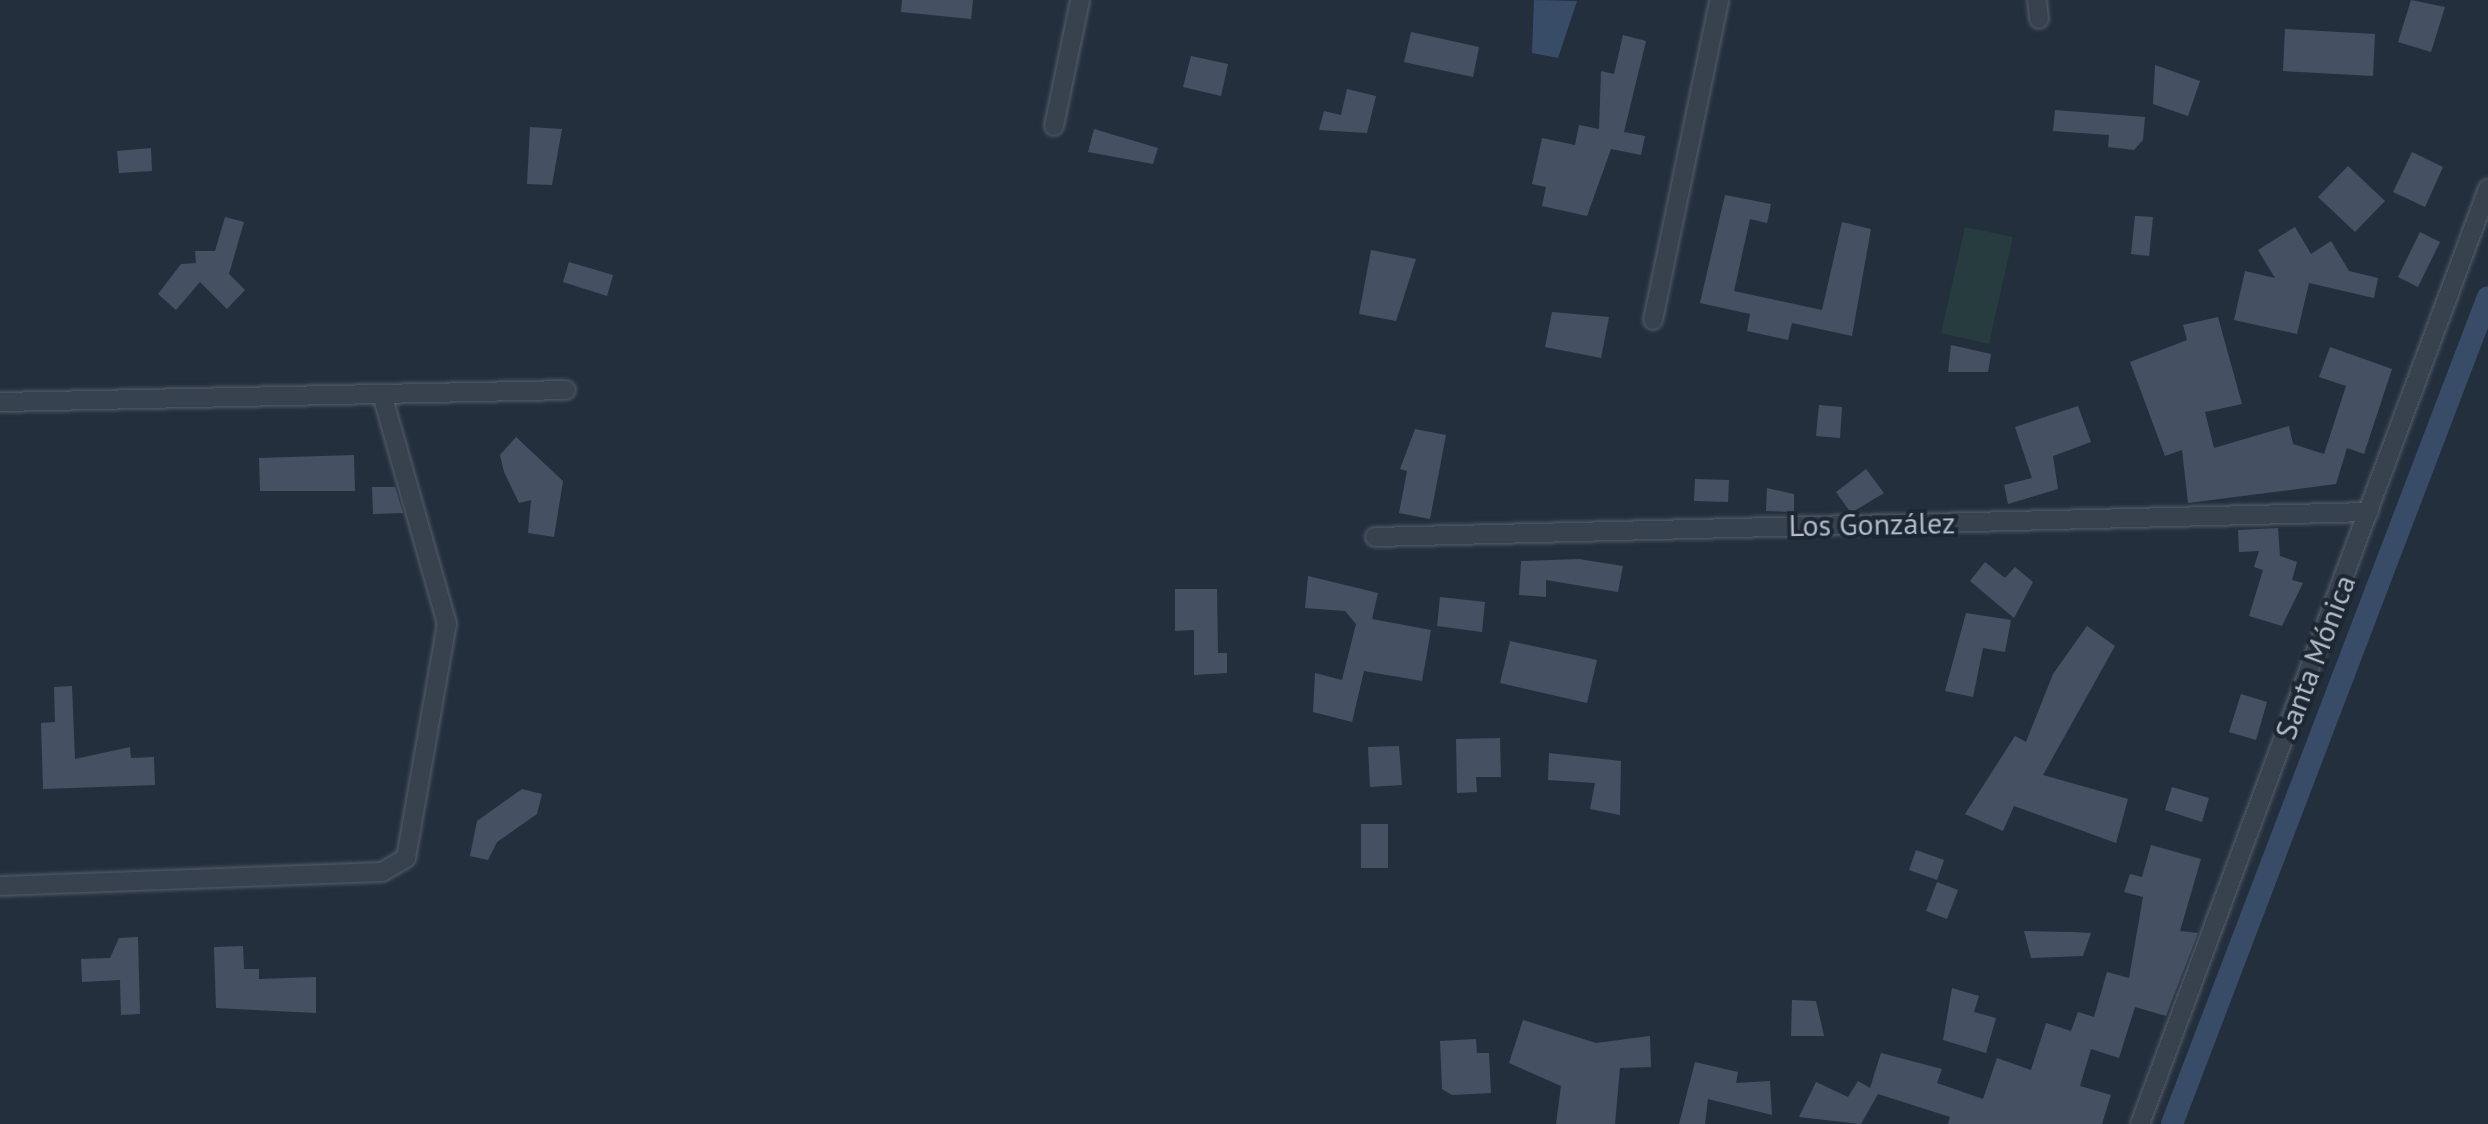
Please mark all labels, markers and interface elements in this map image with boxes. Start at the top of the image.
street label: Los González [1788,505,1956,543]
street label: Santa Mónica [2267,570,2363,744]

